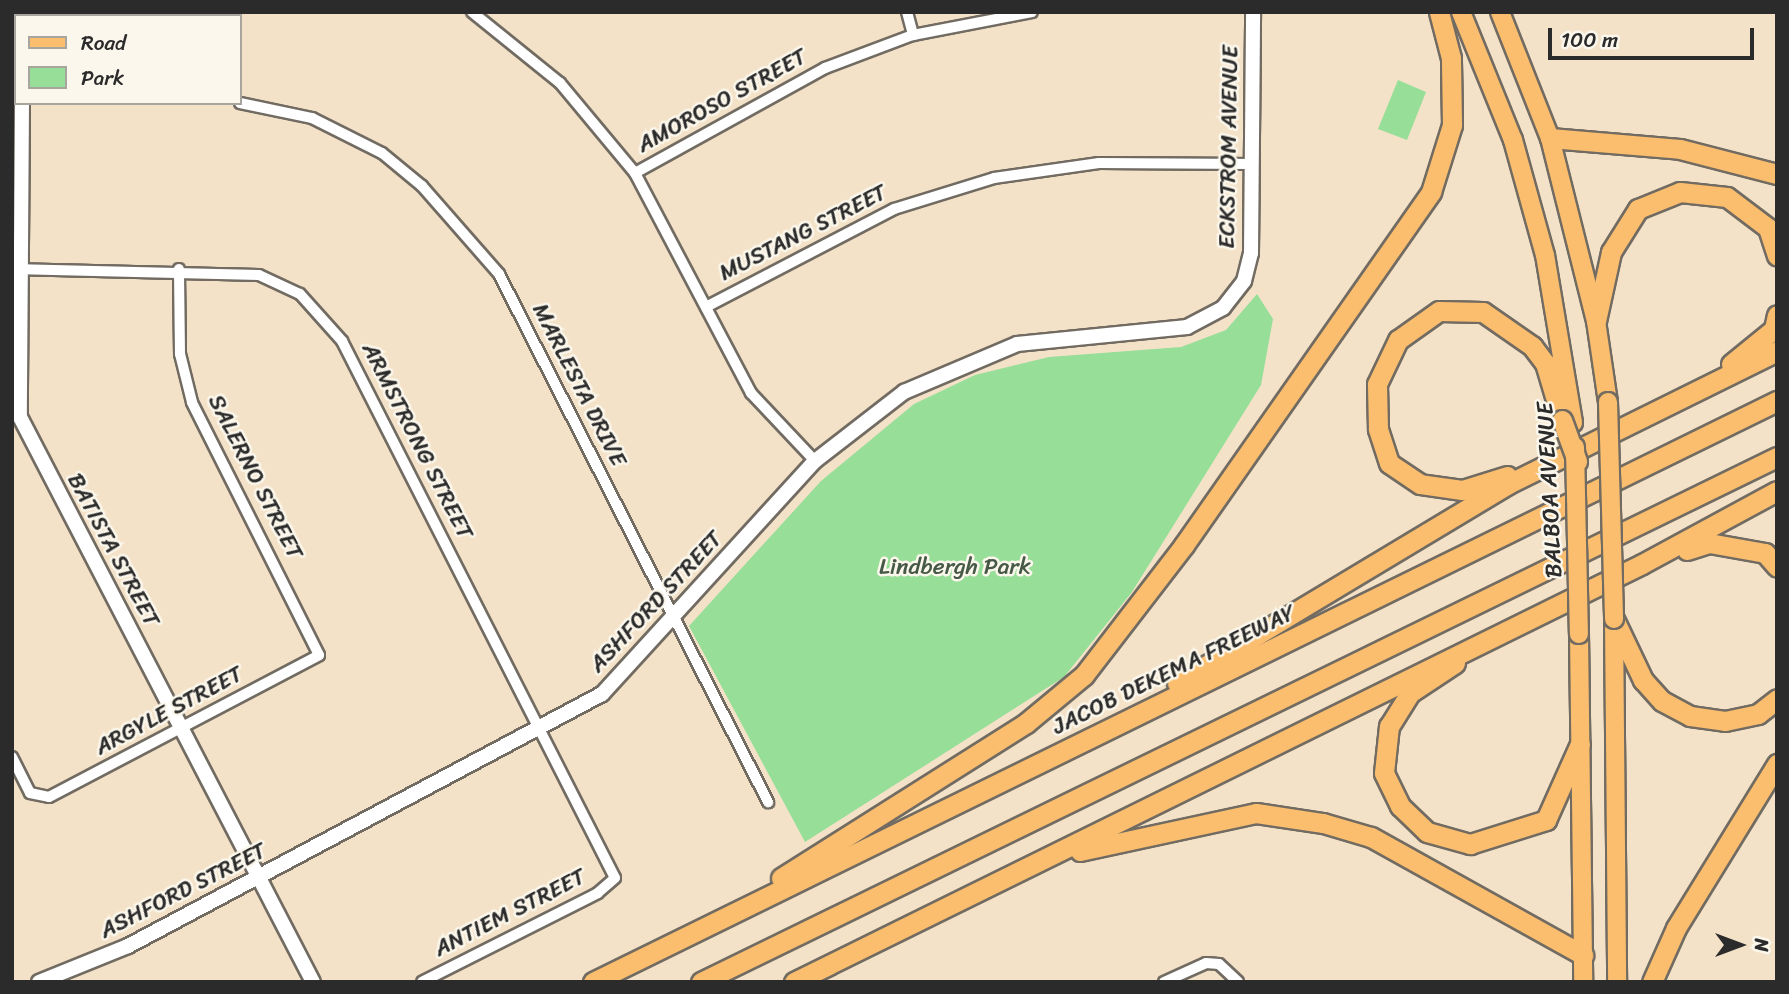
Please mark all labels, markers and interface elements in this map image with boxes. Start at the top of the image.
legend [14,14,242,105]
scale bar [1551,14,1758,58]
text: 100 m [1561,21,1618,59]
text: Road [81,24,126,62]
street label: AMOROSO STREET [632,43,812,159]
street label: ECKSTROM AVENUE [1213,44,1245,250]
text: Park [81,59,124,97]
street label: MUSTANG STREET [713,178,893,288]
street label: MARLESTA DRIVE [526,299,632,471]
street label: ARMSTRONG STREET [355,338,479,544]
street label: SALERNO STREET [201,390,309,564]
street label: BALBOA AVENUE [1532,401,1568,579]
street label: BATISTA STREET [61,468,165,632]
street label: ASHFORD STREET [583,525,729,679]
park label: Lindbergh Park [879,553,1031,581]
street label: JACOB DEKEMA FREEWAY [1048,599,1300,741]
street label: ARGYLE STREET [90,660,248,762]
street label: ASHFORD STREET [94,837,272,945]
street label: ANTIEM STREET [430,863,590,963]
north arrow [1705,910,1775,980]
text: N [1745,938,1778,952]

